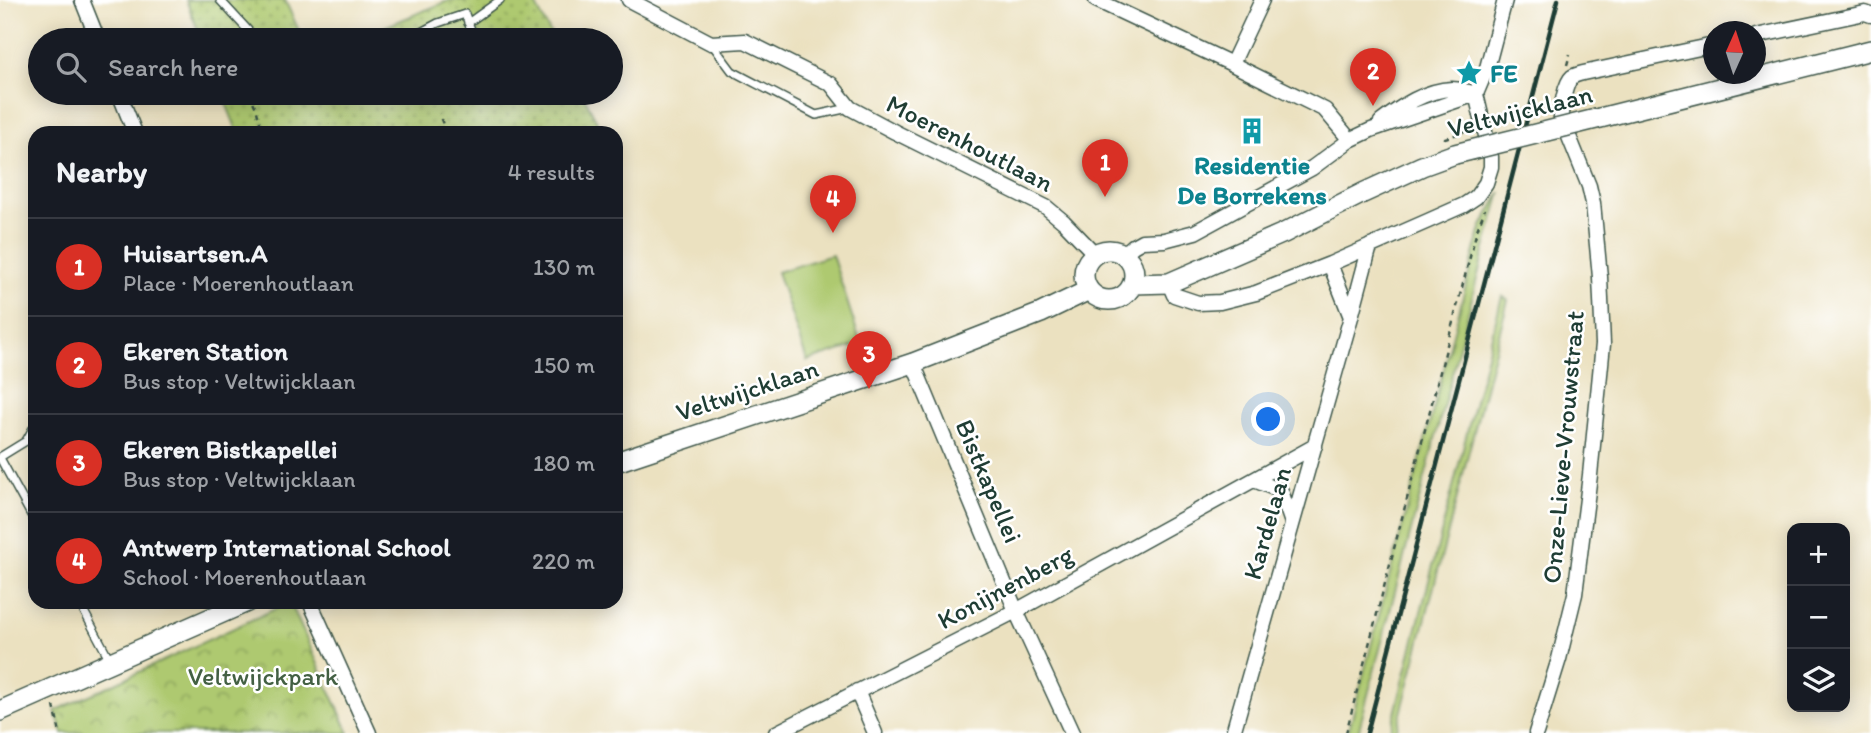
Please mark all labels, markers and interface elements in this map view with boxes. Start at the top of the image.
north arrow [1703,21,1766,84]
search box [28,28,623,105]
icon: search [52,48,90,86]
pin: 2 [1350,48,1396,106]
text: Search here [108,51,238,83]
place label: FE [1490,57,1518,89]
place icon: FE [1454,58,1484,88]
street label: Veltwijcklaan [1444,78,1596,144]
street label: Moerenhoutlaan [881,87,1059,199]
building icon: Residentie De Borrekens [1237,116,1267,146]
pin: 1 [1082,139,1128,197]
place label: Residentie De Borrekens [1177,149,1327,211]
text: Nearby [56,153,147,190]
text: 4 results [508,158,595,186]
pin: 4 [810,175,856,233]
text: Huisartsen.A [123,237,268,269]
text: 1 [74,253,84,281]
text: 130 m [533,253,595,281]
text: Place · Moerenhoutlaan [123,269,354,297]
street label: Onze-Lieve-Vrouwstraat [1535,309,1591,585]
pin: 3 [846,331,892,389]
text: Ekeren Station [123,335,288,367]
text: 2 [73,351,85,379]
text: 150 m [534,351,595,379]
street label: Veltwijcklaan [672,352,822,428]
text: Bus stop · Veltwijcklaan [123,367,356,395]
your location [1251,402,1285,436]
street label: Bistkapellei [949,414,1029,548]
text: Ekeren Bistkapellei [123,433,337,465]
text: 3 [73,449,85,477]
text: 180 m [533,449,595,477]
street label: Kardelaan [1236,463,1298,583]
text: Bus stop · Veltwijcklaan [123,465,356,493]
map controls [1787,523,1850,712]
button: + [1787,523,1850,586]
text: Antwerp International School [123,531,451,563]
street label: Konijnenberg [932,538,1079,636]
text: 4 [72,547,86,575]
text: 220 m [532,547,595,575]
text: School · Moerenhoutlaan [123,563,366,591]
button: − [1787,586,1850,649]
button: layers [1787,649,1850,712]
park label: Veltwijckpark [188,660,339,692]

